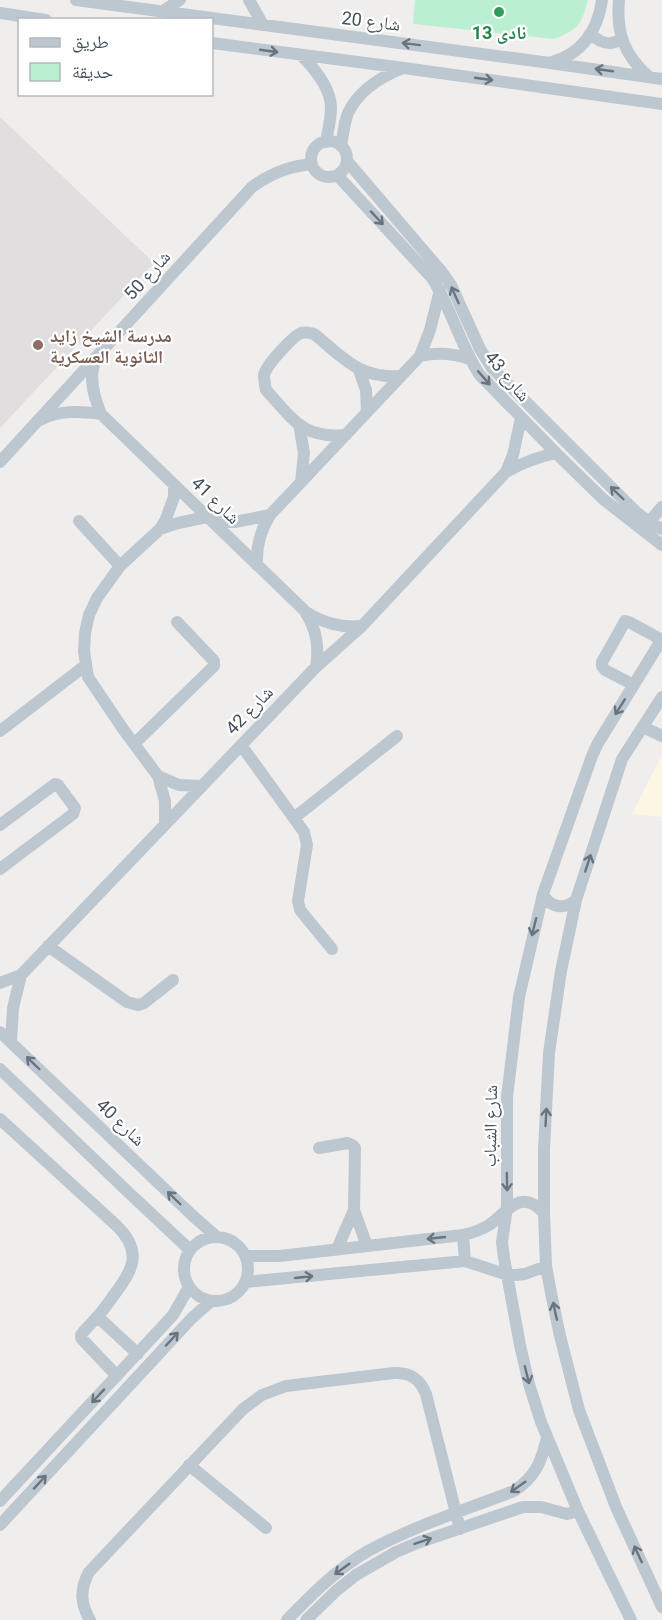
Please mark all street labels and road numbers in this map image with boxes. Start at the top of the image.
street label: شارع 20 [340,7,402,36]
street label: شارع 50 [119,246,175,305]
street label: شارع 43 [480,347,535,406]
street label: شارع 41 [187,472,244,529]
street label: شارع 42 [221,682,278,739]
street label: شارع الشباب [479,1085,502,1167]
street label: شارع 40 [92,1094,149,1151]

